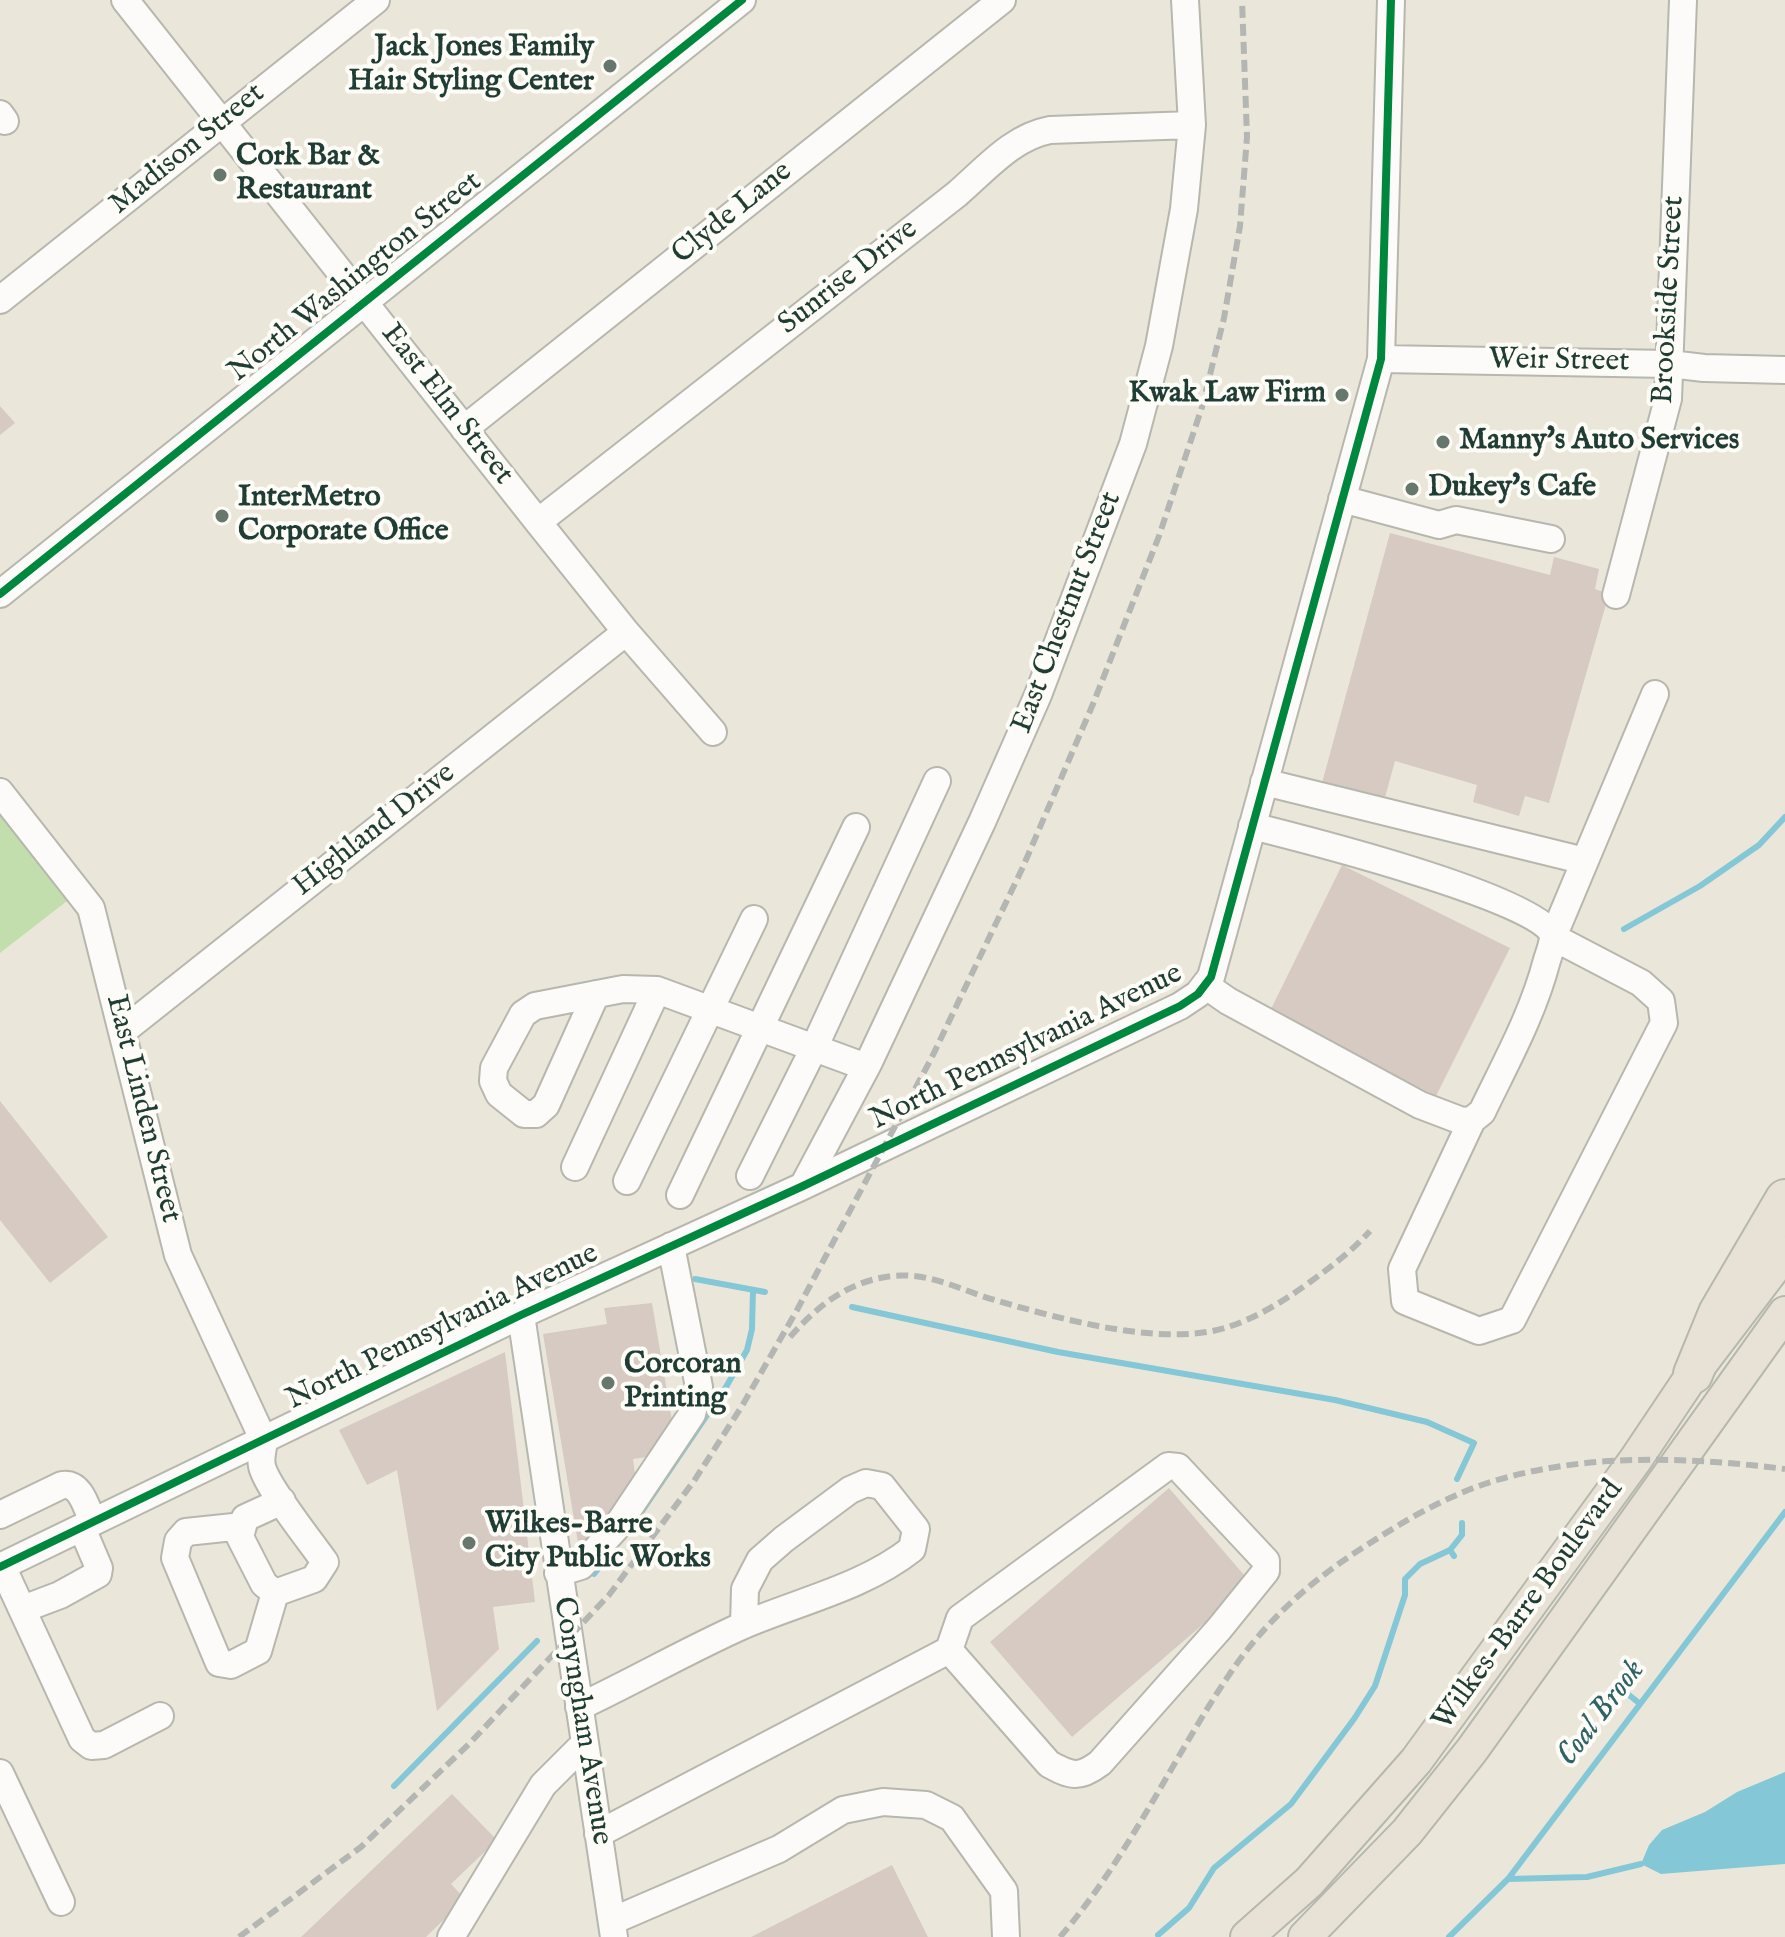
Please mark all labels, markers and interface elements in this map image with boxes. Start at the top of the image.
place label: Jack Jones Family Hair Styling Center [348,31,594,102]
marker: Jack Jones Family Hair Styling Center [601,57,619,75]
street label: Madison Street [103,77,273,223]
place label: Cork Bar & Restaurant [236,140,380,210]
street label: Clyde Lane [666,155,800,273]
street label: North Washington Street [222,165,490,391]
marker: Cork Bar & Restaurant [211,166,229,184]
street label: Brookside Street [1647,195,1693,405]
street label: Sunrise Drive [772,213,926,343]
street label: East Elm Street [372,317,520,493]
street label: Weir Street [1488,343,1630,381]
place label: Kwak Law Firm [1128,377,1326,413]
marker: Kwak Law Firm [1333,386,1351,404]
place label: Manny's Auto Services [1459,424,1739,460]
marker: Manny's Auto Services [1434,433,1452,451]
place label: Dukey's Cafe [1428,471,1596,507]
marker: Dukey's Cafe [1403,480,1421,498]
place label: InterMetro Corporate Office [238,481,448,552]
street label: East Chestnut Street [1005,487,1131,739]
marker: InterMetro Corporate Office [213,507,231,525]
street label: Highland Drive [287,757,463,905]
street label: North Pennsylvania Avenue [865,957,1189,1139]
street label: East Linden Street [96,991,188,1227]
street label: North Pennsylvania Avenue [281,1237,605,1419]
place label: Corcoran Printing [624,1348,741,1418]
marker: Corcoran Printing [599,1374,617,1392]
street label: Wilkes-Barre Boulevard [1426,1474,1632,1738]
place label: Wilkes-Barre City Public Works [485,1508,711,1578]
marker: Wilkes-Barre City Public Works [460,1534,478,1552]
street label: Conyngham Avenue [544,1594,618,1848]
water label: Coal Brook [1550,1653,1654,1775]

